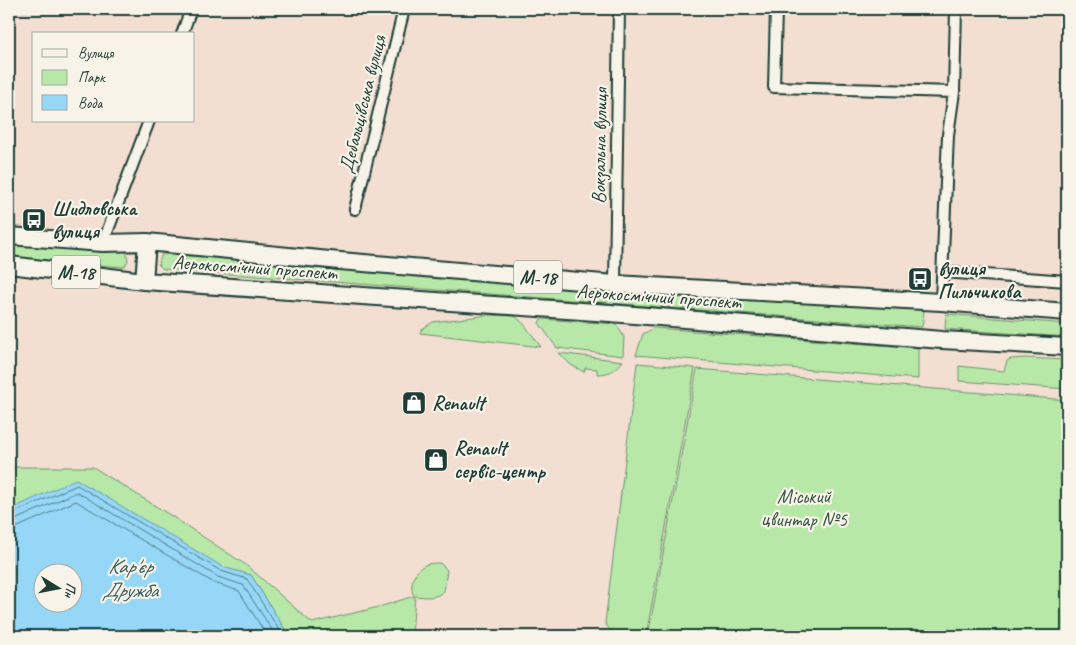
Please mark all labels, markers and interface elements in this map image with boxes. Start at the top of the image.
legend [32,32,195,122]
street label: Дебальцівська вулиця [333,32,392,176]
text: Вулиця [78,44,115,63]
text: Парк [78,68,106,87]
street label: Вокзальна вулиця [586,86,613,204]
text: Вода [78,94,103,113]
place label: Шидловська вулиця [52,196,139,244]
bus stop icon: Шидловська вулиця [21,207,47,233]
street label: Аерокосмічний проспект [172,249,339,286]
road number: М-18 [52,256,100,288]
place label: вулиця Пильчикова [938,256,1022,304]
road number: М-18 [514,260,562,294]
bus stop icon: вулиця Пильчикова [907,266,933,292]
street label: Аерокосмічний проспект [576,278,743,315]
shop icon: Renault [401,390,427,416]
place label: Renault [432,391,488,416]
place label: Renault сервіс-центр [454,436,546,484]
shop icon: Renault сервіс-центр [423,447,449,473]
park label: Міський цвинтар №5 [761,484,848,532]
water label: Кар'єр Дружба [102,553,160,603]
north arrow [32,562,82,612]
text: Пн [61,581,80,600]

